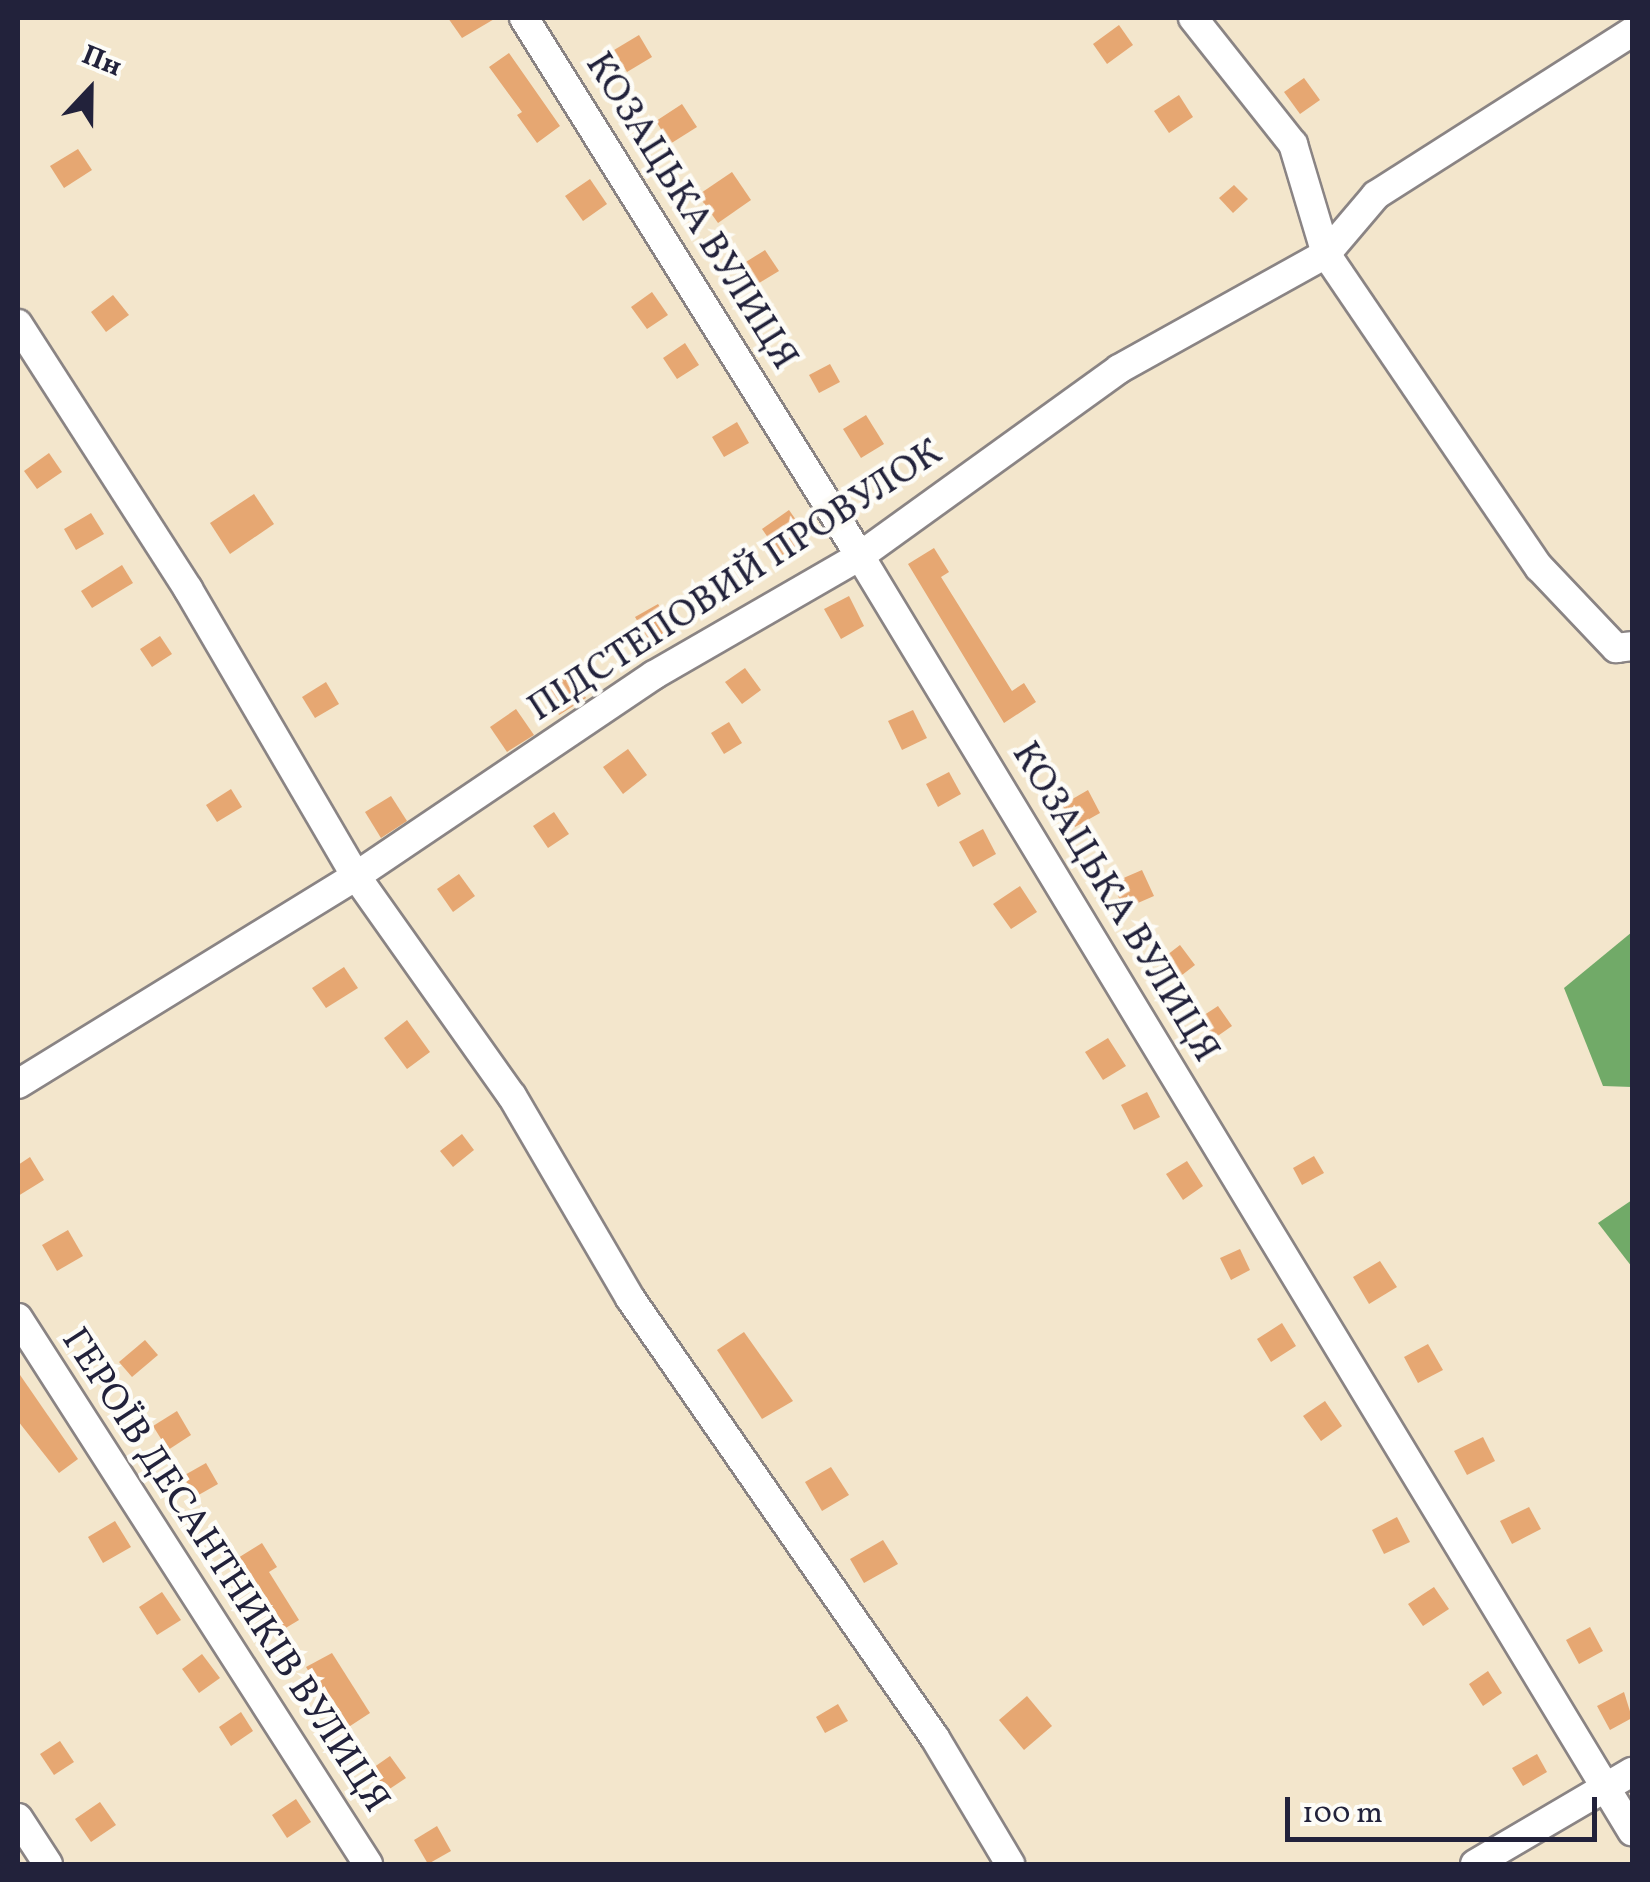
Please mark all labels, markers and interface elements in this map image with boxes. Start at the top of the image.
text: Пн [76,36,127,87]
north arrow [40,40,140,140]
street label: КОЗАЦЬКА ВУЛИЦЯ [574,45,806,379]
street label: ПІДСТЕПОВИЙ ПРОВУЛОК [521,431,951,733]
street label: КОЗАЦЬКА ВУЛИЦЯ [1000,735,1228,1071]
street label: ГЕРОЇВ ДЕСАНТНИКІВ ВУЛИЦЯ [50,1320,398,1822]
scale bar [1290,1777,1602,1839]
text: 100 m [1302,1793,1383,1835]

